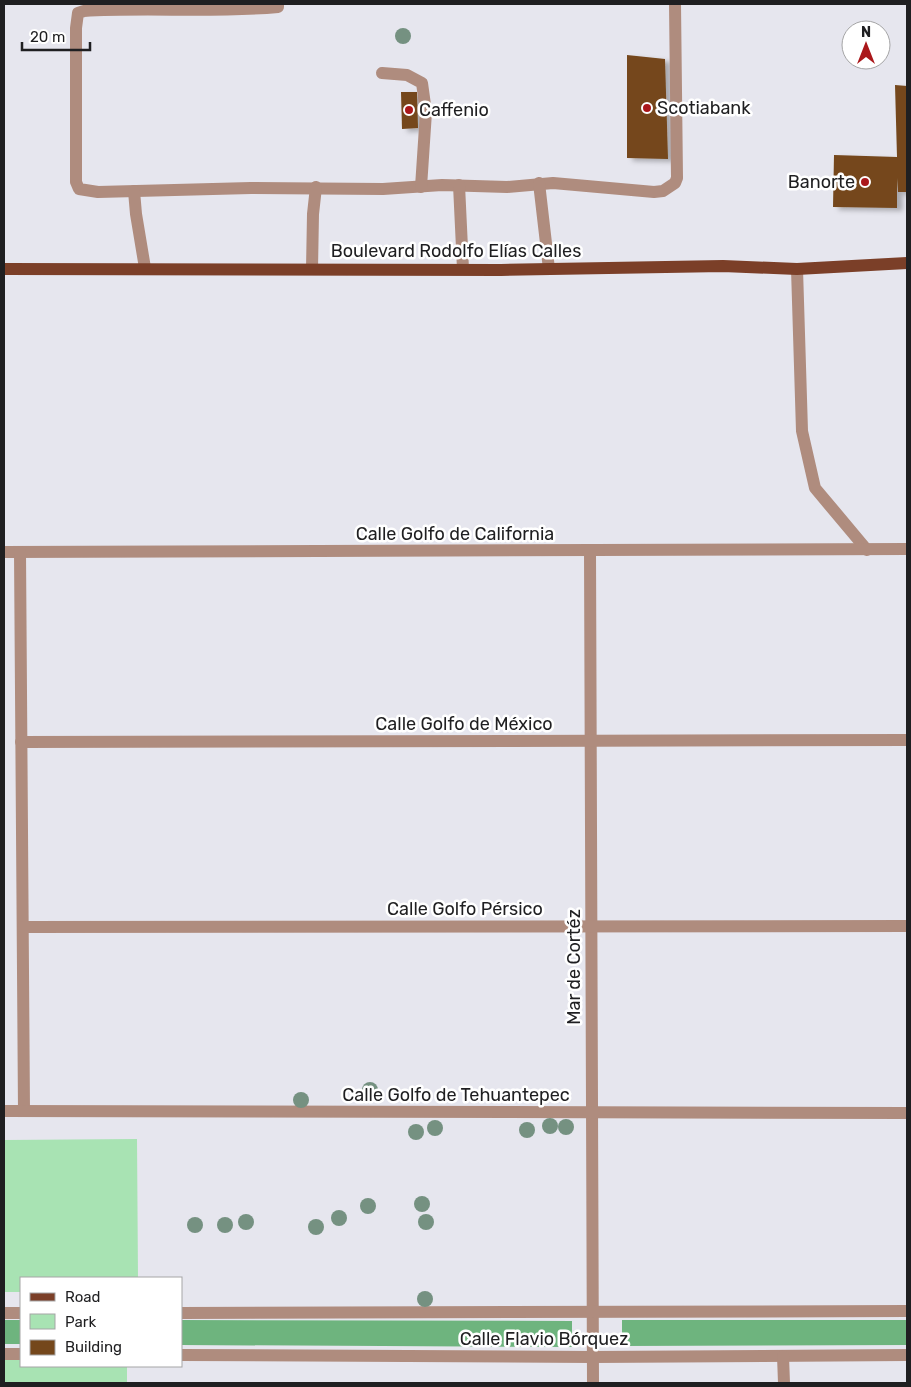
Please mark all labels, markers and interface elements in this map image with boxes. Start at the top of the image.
scale bar [22,20,90,52]
north arrow [841,20,891,70]
text: N [861,24,871,41]
text: 20 m [30,28,65,46]
place label: Scotiabank [657,97,751,119]
place label: Caffenio [419,99,489,121]
marker: Scotiabank [641,102,653,114]
marker: Caffenio [403,104,415,116]
place label: Banorte [788,171,855,193]
marker: Banorte [859,176,871,188]
street label: Boulevard Rodolfo Elías Calles [331,240,581,262]
street label: Calle Golfo de California [356,523,554,545]
street label: Calle Golfo de México [375,713,553,735]
street label: Calle Golfo Pérsico [387,898,543,920]
street label: Mar de Cortéz [563,909,585,1025]
street label: Calle Golfo de Tehuantepec [342,1084,570,1106]
legend [20,1277,182,1367]
text: Road [65,1288,101,1306]
text: Park [65,1313,96,1331]
street label: Calle Flavio Bórquez [460,1328,628,1350]
text: Building [65,1338,122,1356]

